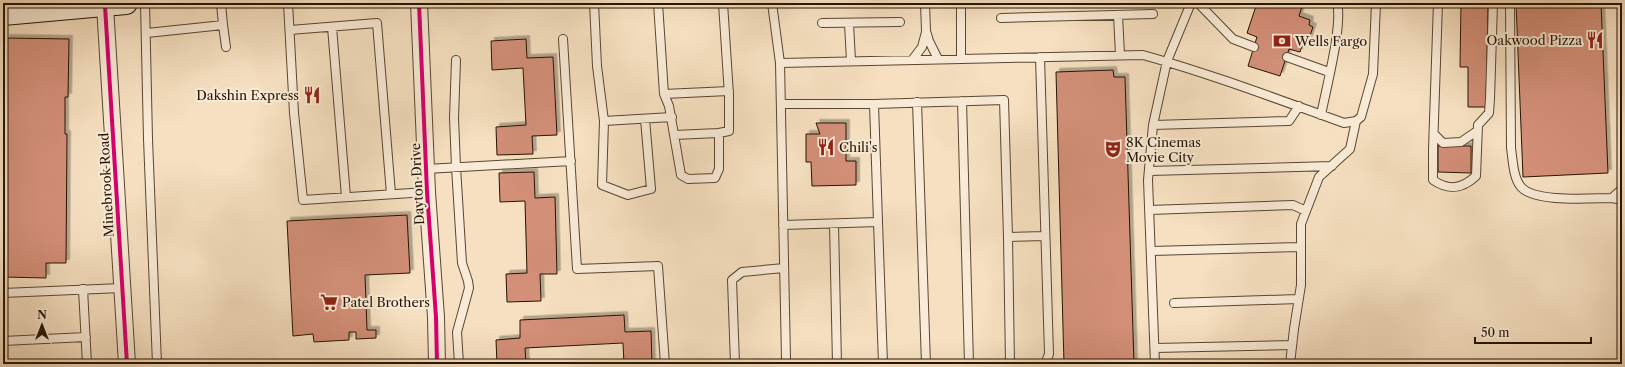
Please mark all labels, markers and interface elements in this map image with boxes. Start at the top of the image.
restaurant icon: Oakwood Pizza [1585,30,1605,50]
bank icon: Wells Fargo [1272,31,1292,51]
place label: Oakwood Pizza [1487,32,1582,48]
place label: Wells Fargo [1294,33,1367,49]
restaurant icon: Dakshin Express [302,85,322,105]
place label: Dakshin Express [196,87,299,103]
street label: Minebrook Road [95,132,117,238]
place label: 8K Cinemas Movie City [1126,134,1201,165]
restaurant icon: Chili's [816,137,836,157]
place label: Chili's [839,139,878,155]
theatre icon: 8K Cinemas Movie City [1103,139,1123,159]
street label: Dayton Drive [407,143,427,225]
supermarket icon: Patel Brothers [319,292,339,312]
place label: Patel Brothers [342,294,430,310]
north arrow [22,305,62,345]
text: N [37,308,47,322]
scale bar [1475,319,1591,345]
text: 50 m [1481,325,1510,340]

